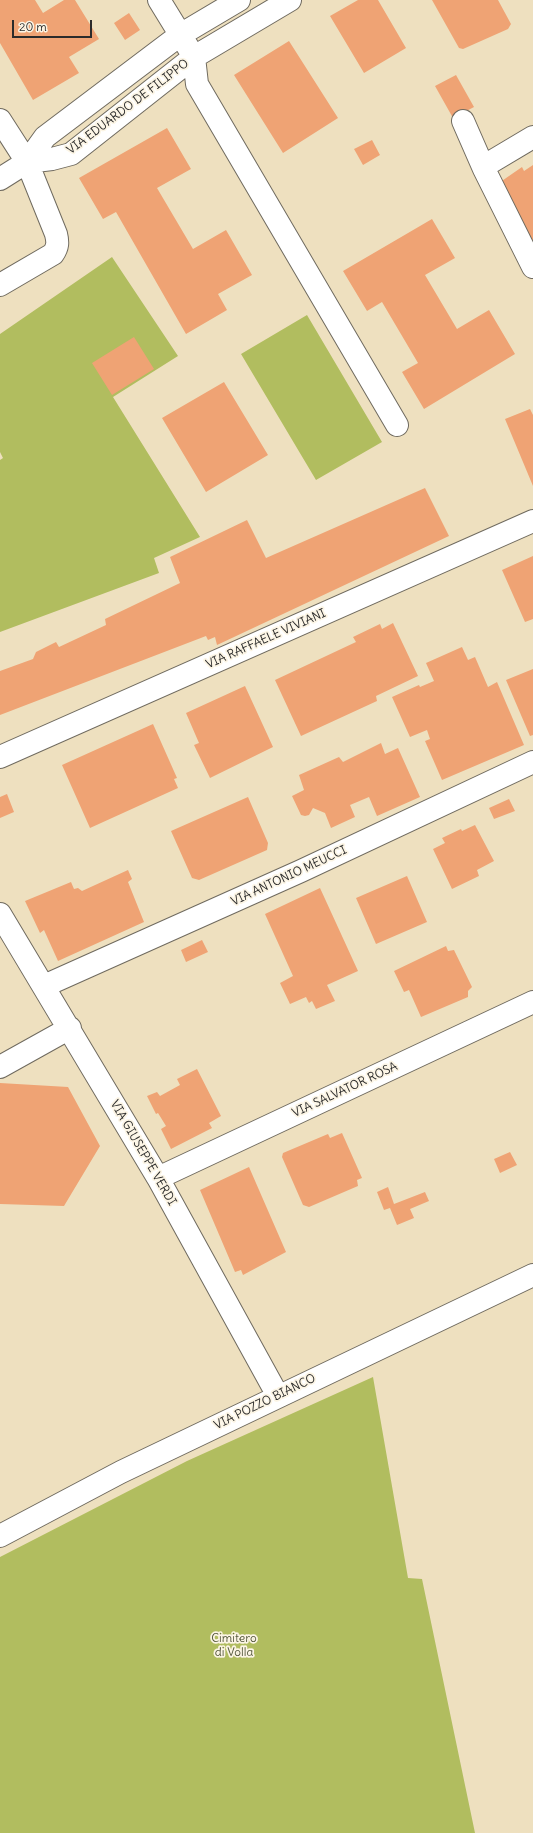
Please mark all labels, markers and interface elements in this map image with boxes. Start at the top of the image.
scale bar [14,12,94,38]
text: 20 m [19,19,47,34]
street label: VIA EDUARDO DE FILIPPO [64,56,192,158]
street label: VIA RAFFAELE VIVIANI [204,606,328,672]
street label: VIA ANTONIO MEUCCI [229,843,349,909]
street label: VIA SALVATOR ROSA [290,1059,400,1121]
street label: VIA GIUSEPPE VERDI [107,1098,179,1208]
street label: VIA POZZO BIANCO [212,1371,318,1433]
park label: Cimitero di Volla [211,1632,257,1660]

